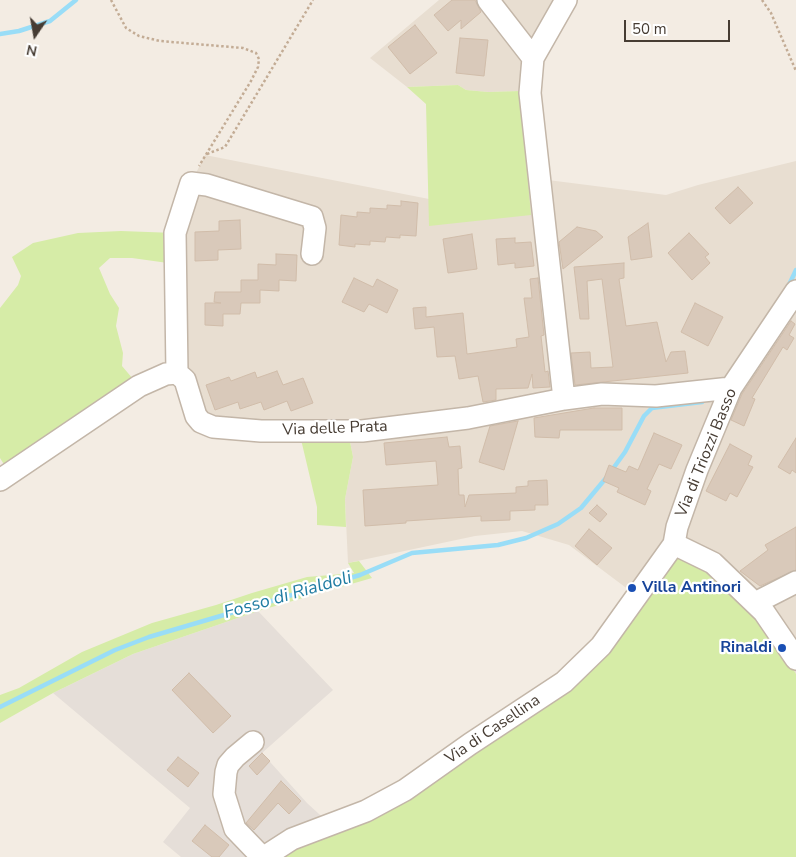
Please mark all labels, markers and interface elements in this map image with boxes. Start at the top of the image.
north arrow [10,10,60,60]
scale bar [626,10,732,42]
text: 50 m [632,19,667,39]
text: N [25,40,39,61]
street label: Via di Triozzi Basso [672,386,742,520]
street label: Via delle Prata [282,418,388,440]
water label: Fosso di Rialdoli [222,567,354,625]
place label: Villa Antinori [642,578,741,598]
marker: Villa Antinori [626,582,638,594]
place label: Rinaldi [720,638,772,658]
marker: Rinaldi [776,642,788,654]
street label: Via di Casellina [442,691,544,769]

